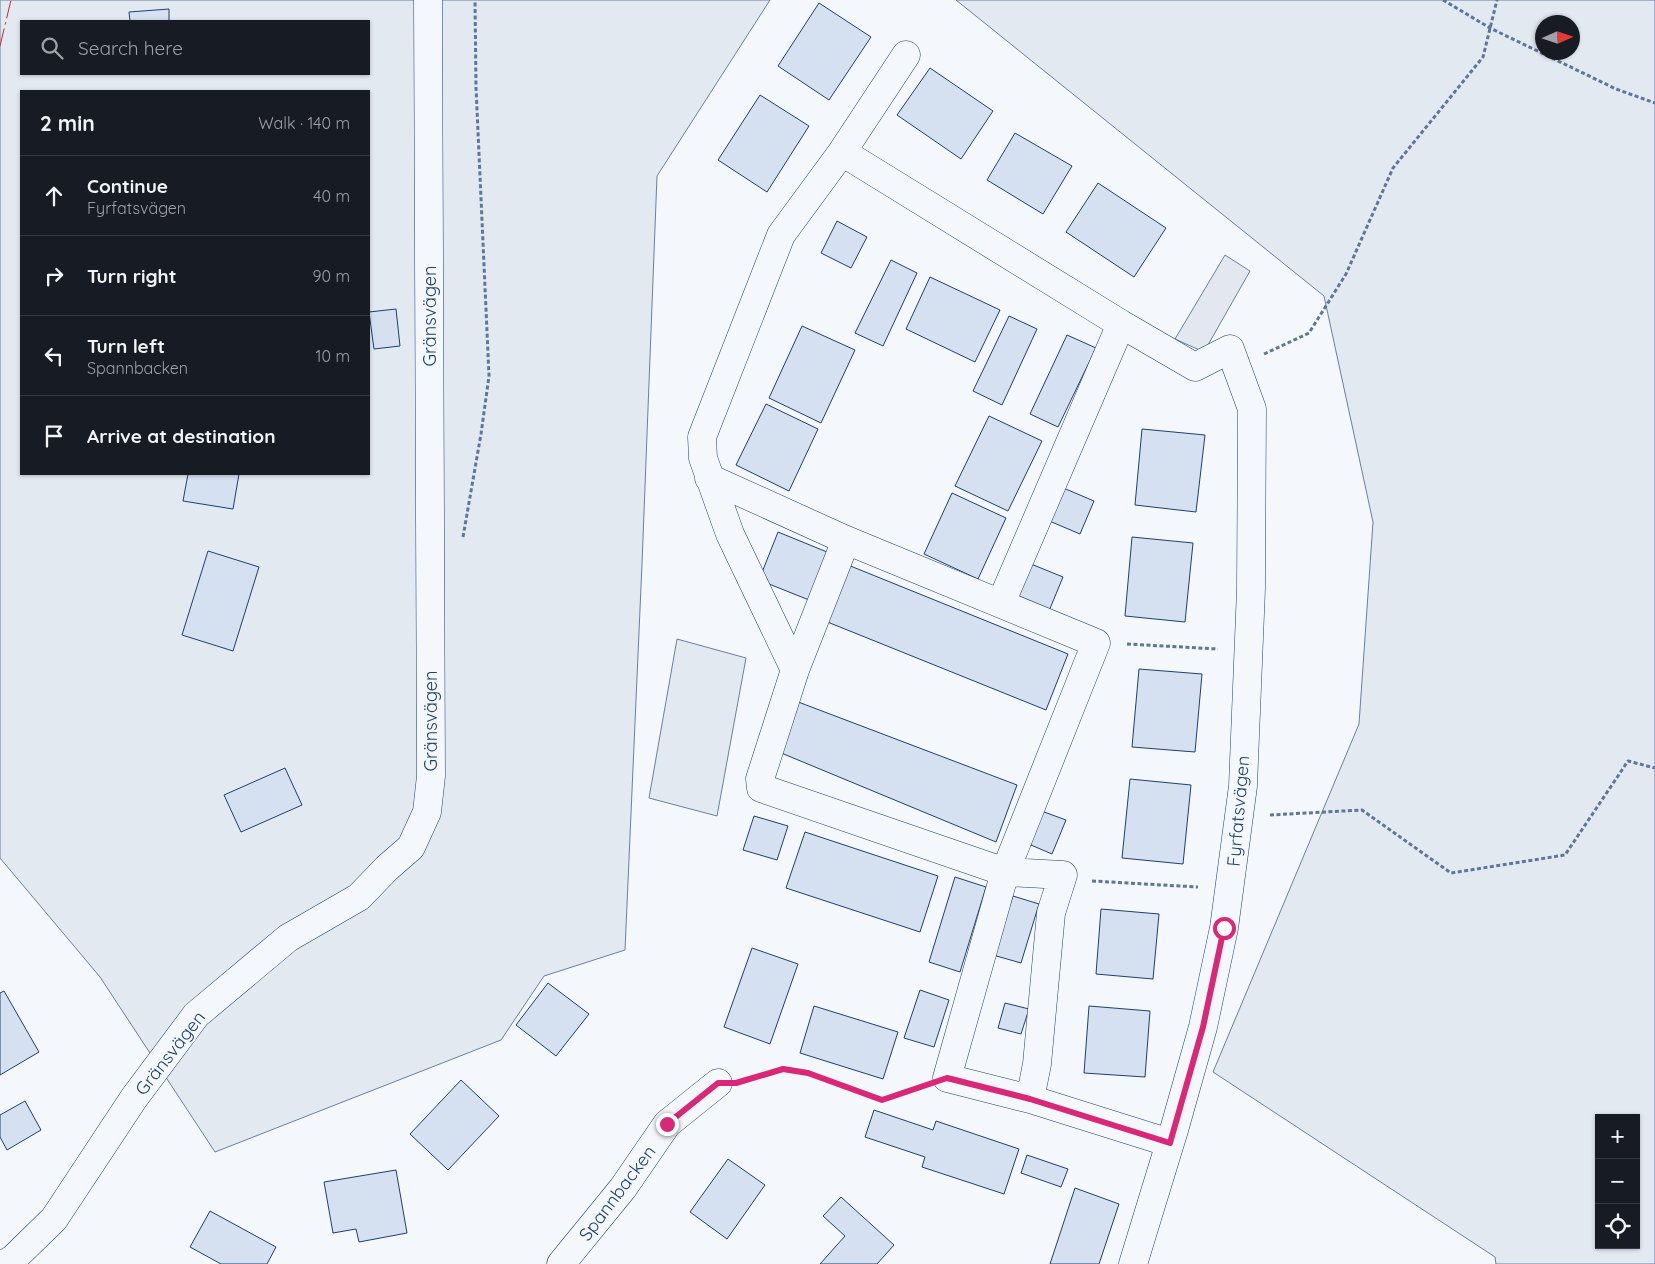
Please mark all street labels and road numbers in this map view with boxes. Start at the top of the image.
street label: Gränsvägen [418,266,441,366]
street label: Gränsvägen [419,671,442,771]
street label: Fyrfatsvägen [1222,754,1254,868]
street label: Gränsvägen [130,1006,210,1100]
street label: Spannbacken [574,1141,660,1245]

